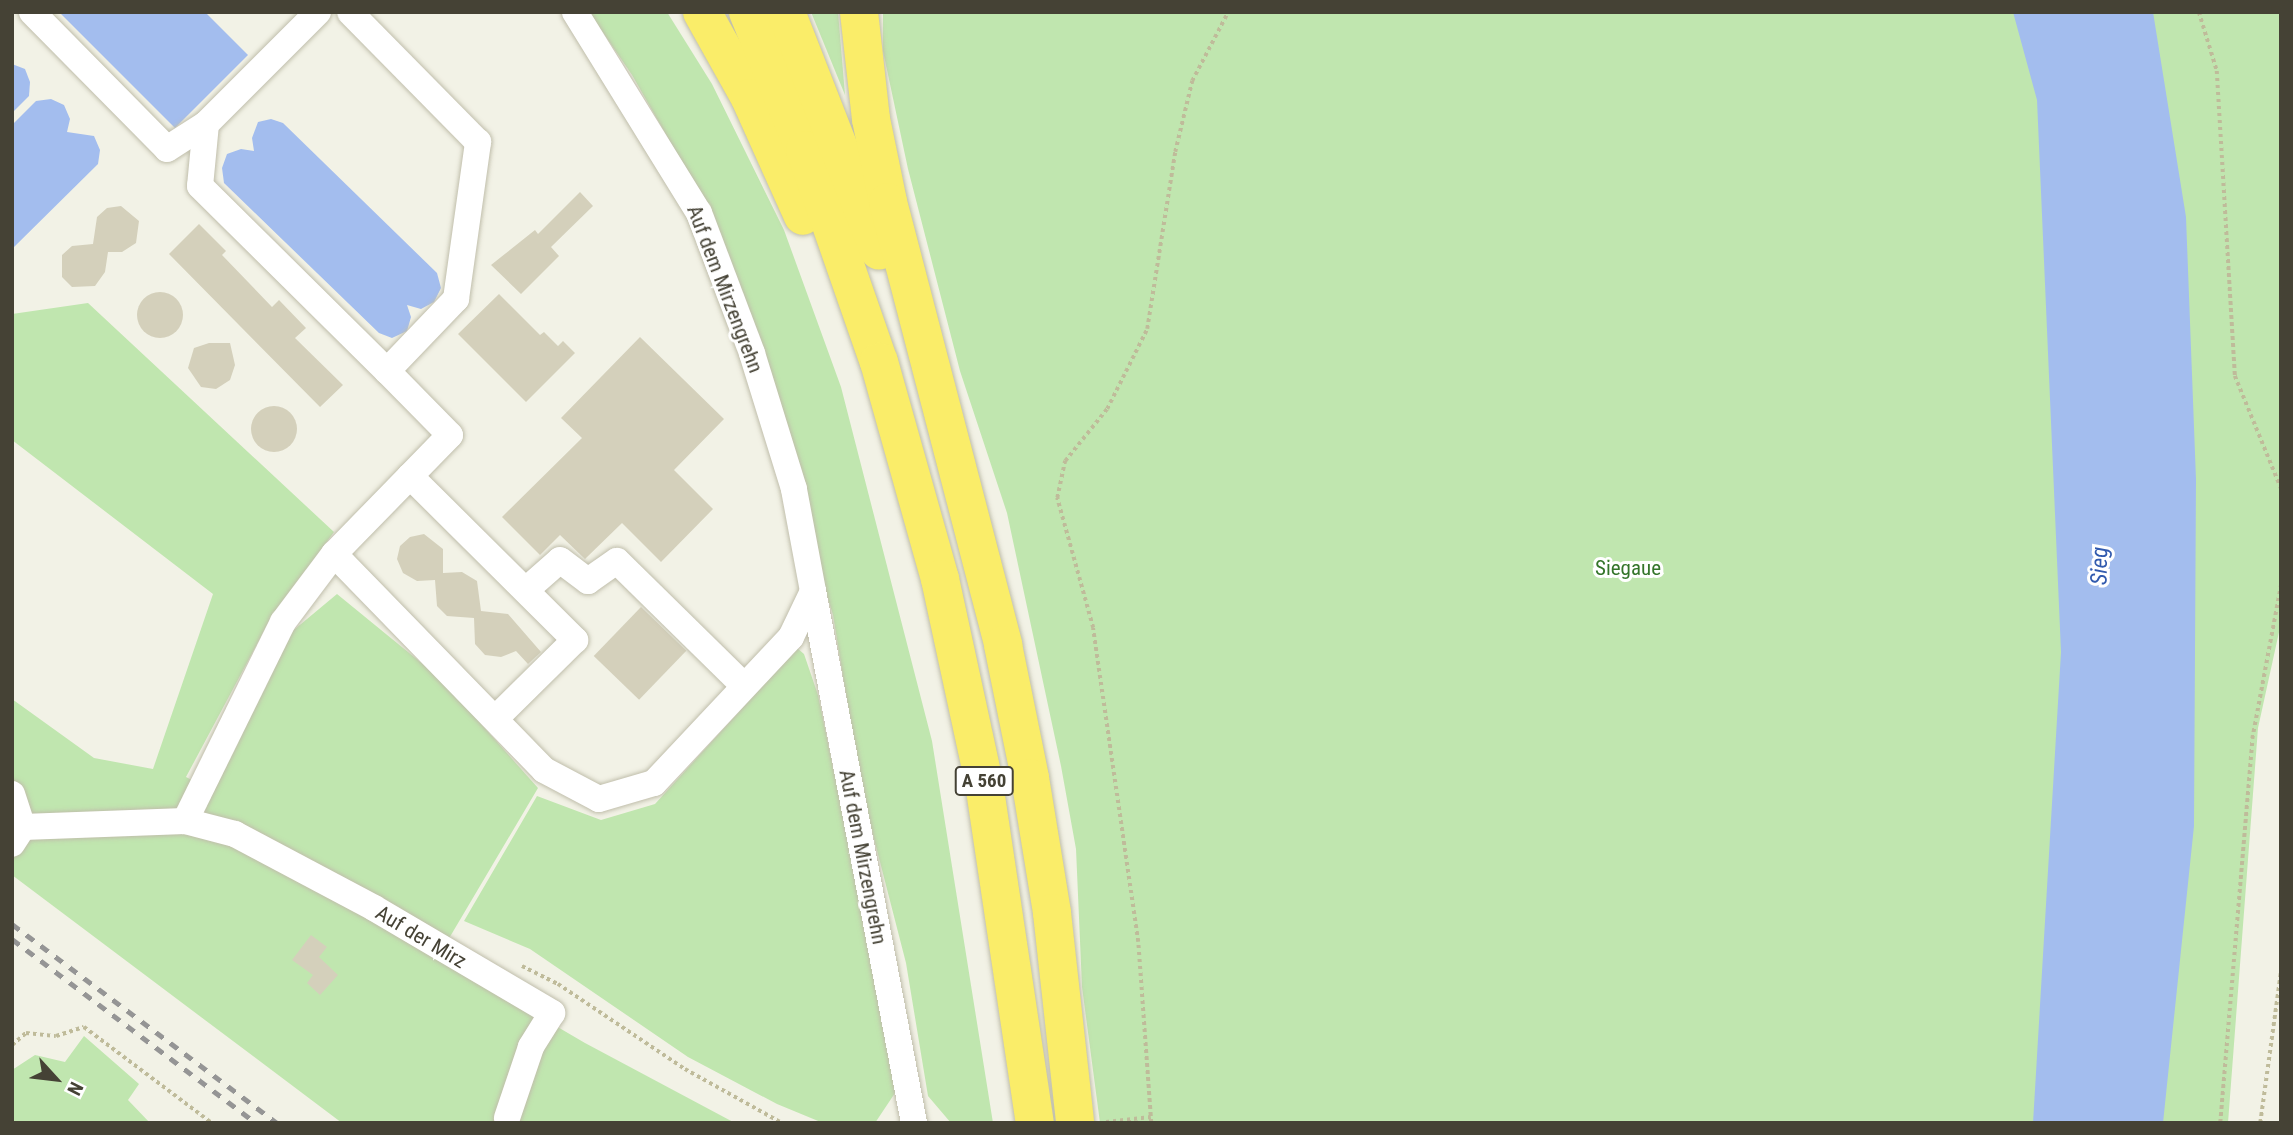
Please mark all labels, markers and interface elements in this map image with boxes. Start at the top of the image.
street label: Auf dem Mirzengrehn [681,202,769,376]
water label: Sieg [2086,547,2114,585]
park label: Siegaue [1595,555,1661,581]
road number: A 560 [954,766,1014,796]
street label: Auf dem Mirzengrehn [834,768,892,946]
street label: Auf der Mirz [371,900,471,974]
north arrow [21,1044,91,1114]
text: N [62,1078,88,1099]

